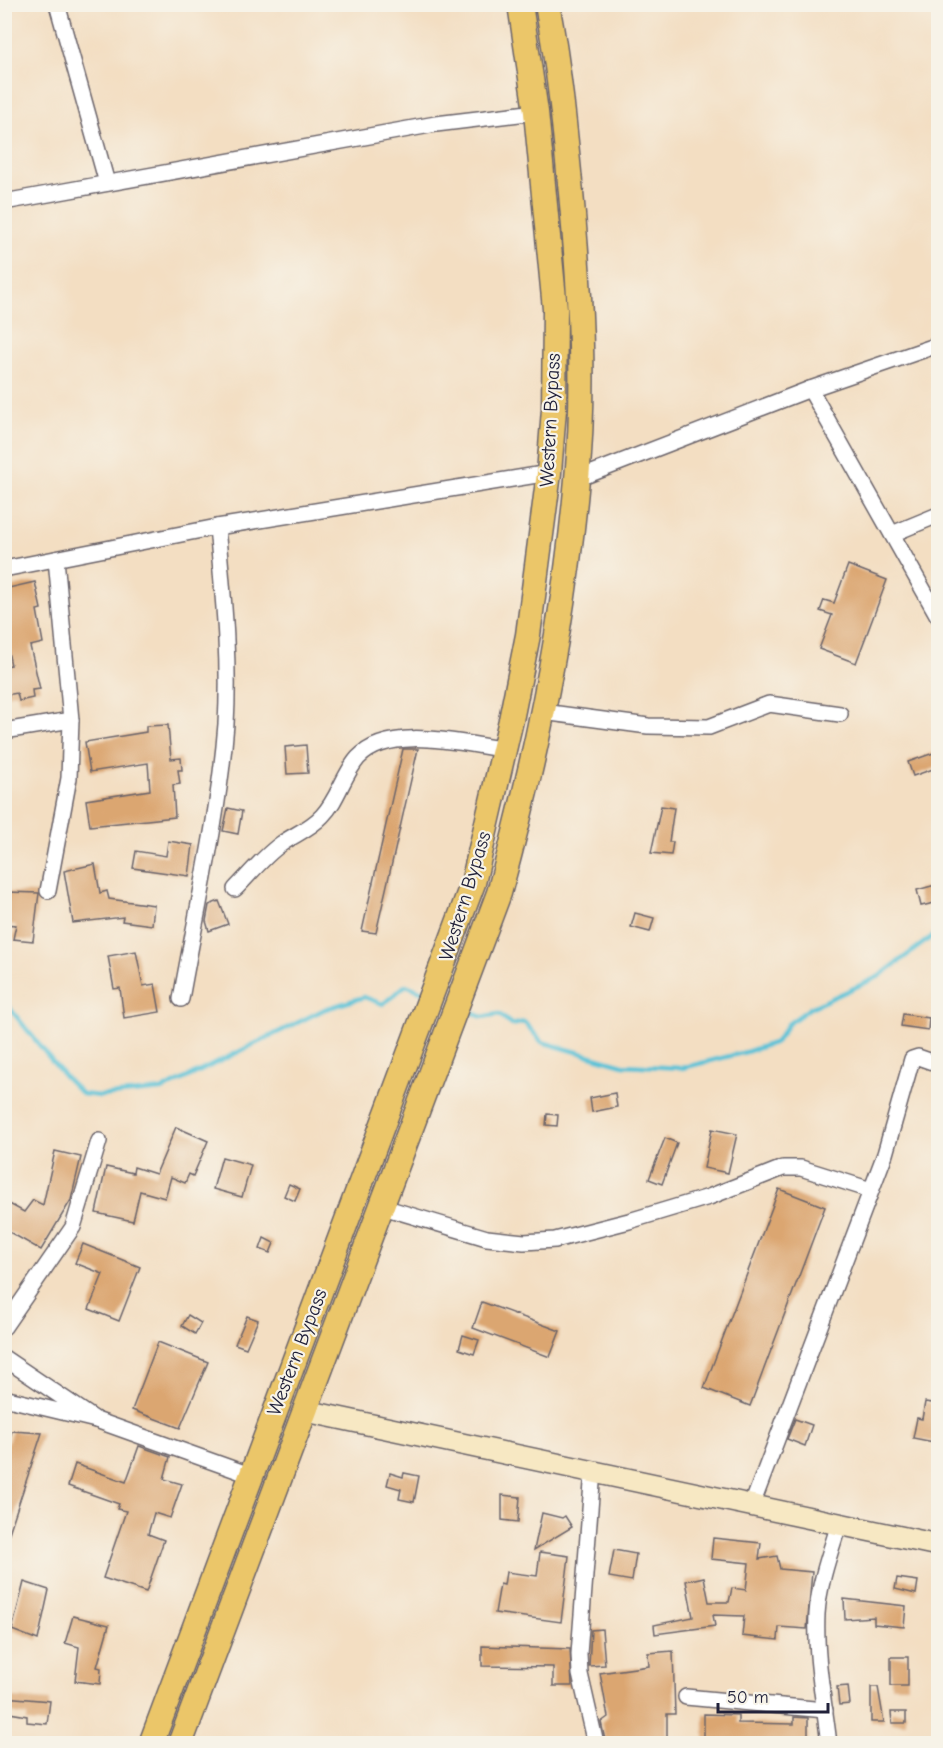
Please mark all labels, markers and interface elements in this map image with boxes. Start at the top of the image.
street label: Western Bypass [535,352,565,488]
street label: Western Bypass [434,829,496,963]
street label: Western Bypass [262,1285,332,1419]
scale bar [718,1676,828,1714]
text: 50 m [727,1687,769,1708]

